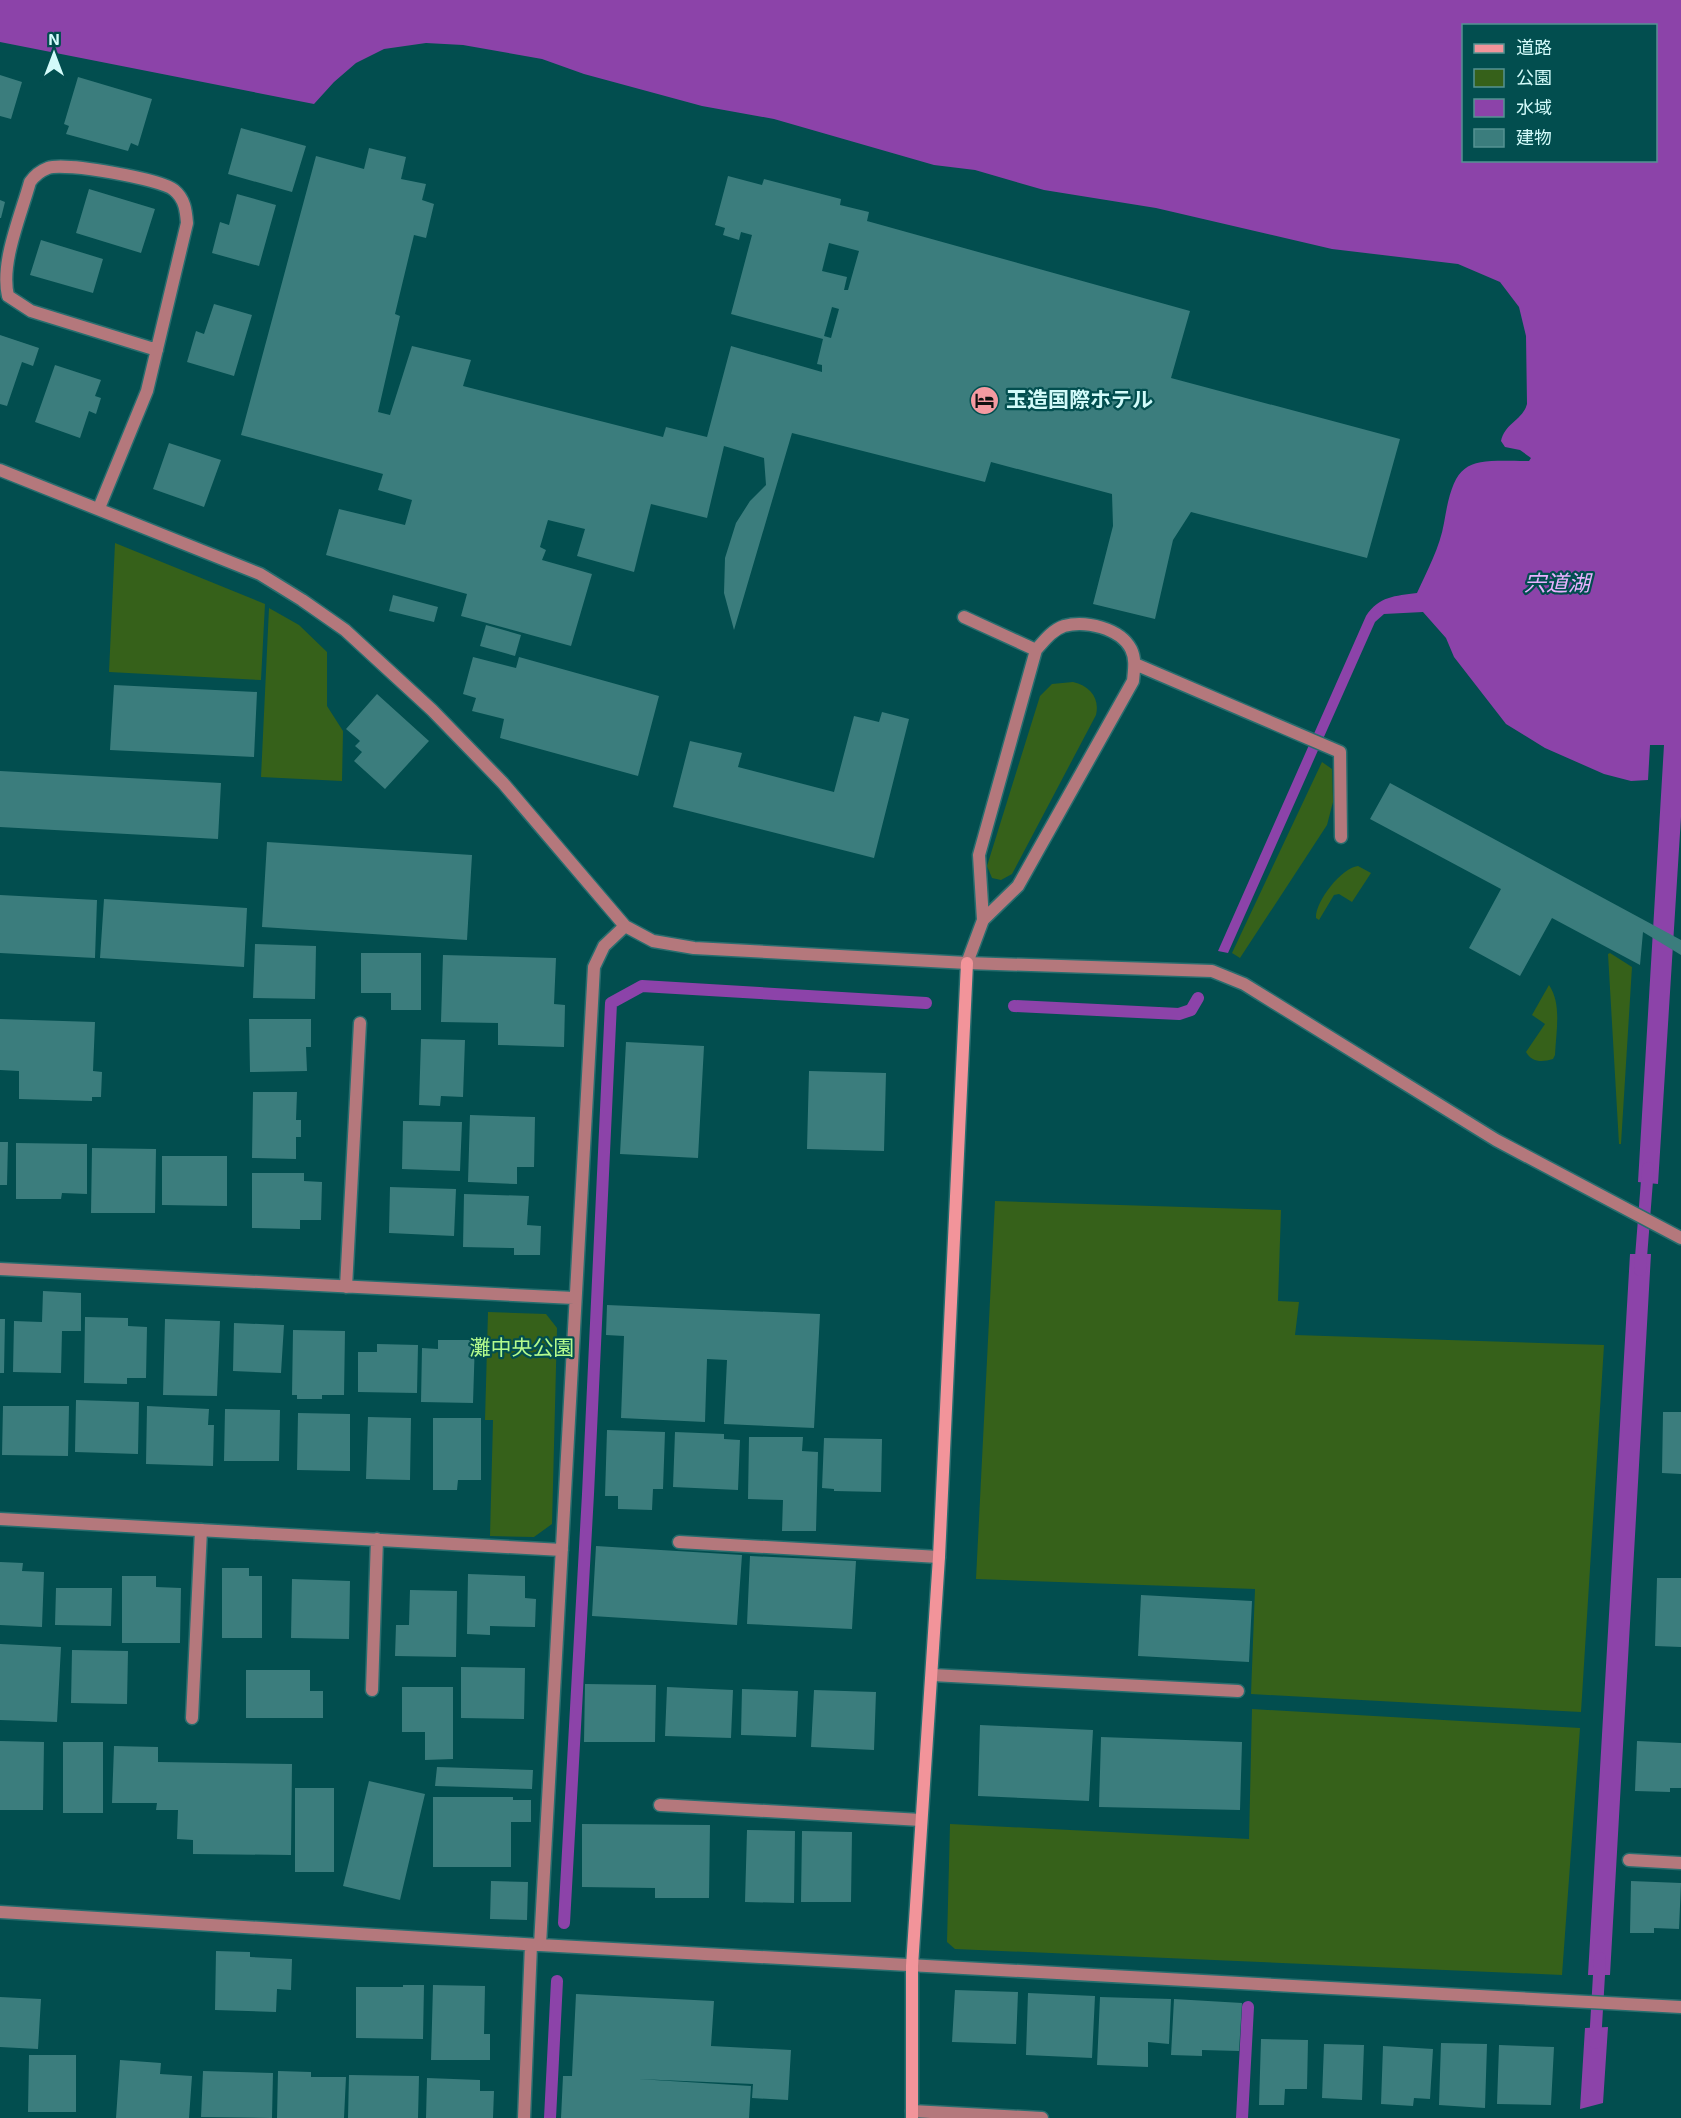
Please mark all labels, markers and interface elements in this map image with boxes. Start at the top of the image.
north arrow [24,24,84,84]
legend [1462,24,1657,162]
text: N [48,29,60,48]
text: 道路 [1516,36,1552,58]
text: 公園 [1516,66,1552,88]
text: 水域 [1516,96,1552,118]
text: 建物 [1516,126,1552,148]
hotel icon: 玉造国際ホテル [969,384,1001,416]
place label: 玉造国際ホテル [1006,386,1153,411]
water label: 宍道湖 [1524,569,1593,595]
park label: 灘中央公園 [470,1334,575,1359]

